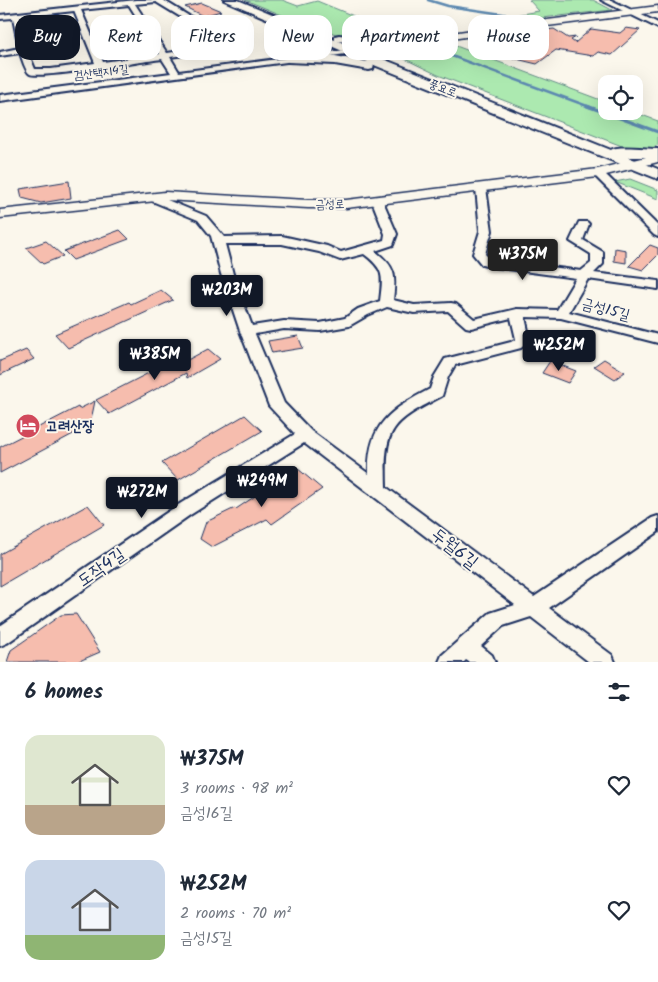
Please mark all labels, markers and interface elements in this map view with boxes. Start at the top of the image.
chip: Buy [15,15,80,60]
chip: Rent [90,15,161,60]
chip: Filters [171,15,254,60]
chip: New [264,15,332,60]
chip: Apartment [342,15,458,60]
chip: House [468,15,549,60]
street label: 검산택지4길 [73,60,130,85]
street label: 풍요로 [426,74,460,103]
map controls [598,75,643,120]
button: locate [598,75,643,120]
street label: 금성로 [315,195,345,214]
pin: ₩375M [488,238,558,281]
text: ₩375M [499,242,547,267]
pin: ₩203M [192,274,262,317]
text: ₩203M [202,278,252,303]
street label: 금성15길 [579,292,633,328]
pin: ₩252M [524,330,594,372]
text: ₩252M [534,333,584,358]
pin: ₩385M [120,338,190,381]
text: ₩385M [130,342,180,367]
hotel icon: 고려산장 [15,413,41,439]
place label: 고려산장 [46,415,94,439]
pin: ₩249M [227,466,297,508]
text: ₩249M [237,469,287,494]
pin: ₩272M [107,476,177,519]
text: ₩272M [117,480,167,505]
street label: 두월6길 [424,521,484,577]
street label: 도작4길 [72,541,132,595]
text: 6 homes [25,676,103,709]
icon: filters [605,678,633,706]
text: ₩375M [180,743,244,776]
icon: home [65,755,125,815]
icon: heart [605,771,633,799]
text: 3 rooms · 98 m² [180,776,293,801]
text: 금성16길 [180,801,233,826]
text: ₩252M [180,868,247,901]
icon: home [65,880,125,940]
icon: heart [605,896,633,924]
text: 2 rooms · 70 m² [180,901,291,926]
text: 금성15길 [180,926,232,951]

